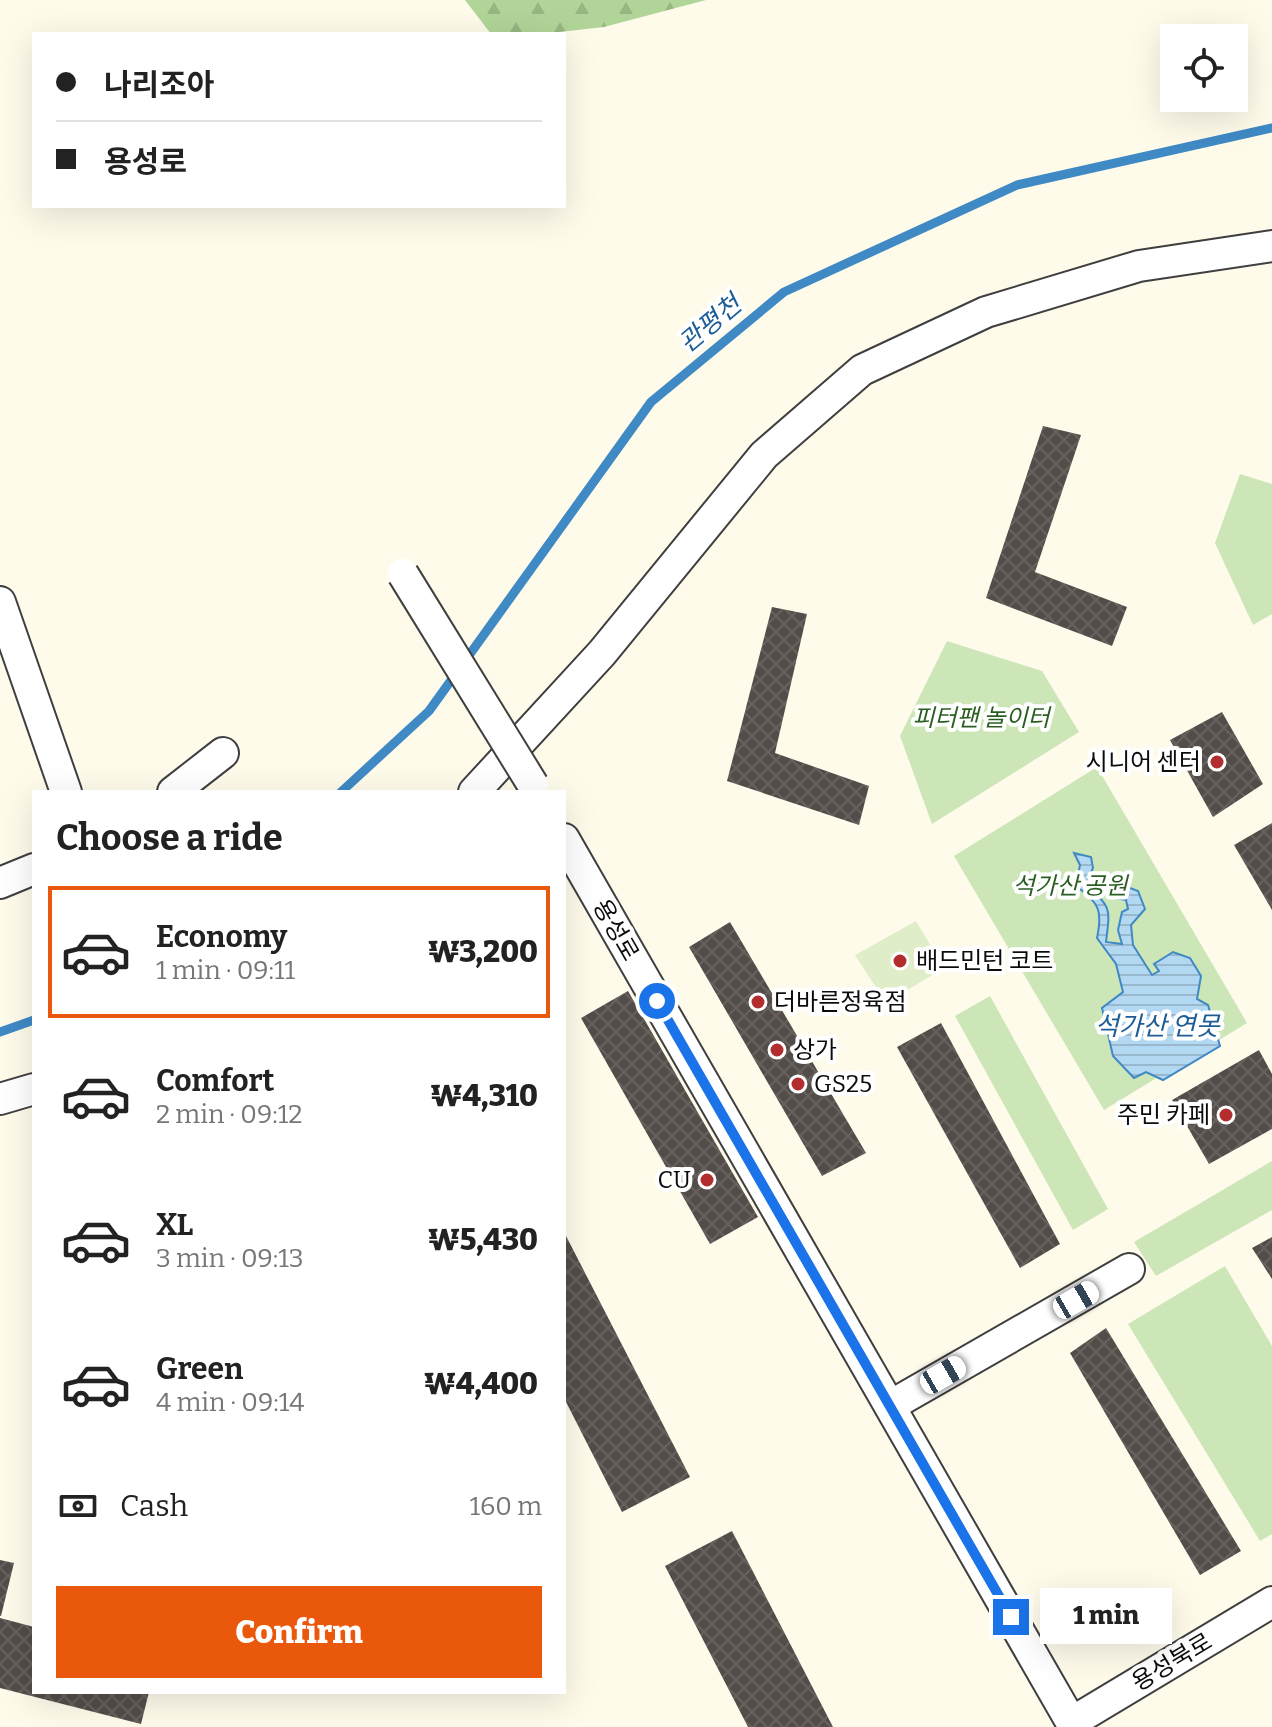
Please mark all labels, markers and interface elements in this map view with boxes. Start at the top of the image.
map controls [1160,24,1248,112]
button: locate [1160,24,1248,112]
text: 나리조아 [104,67,214,103]
text: 용성로 [104,144,187,180]
water label: 관평천 [673,287,750,359]
park label: 피터팬 놀이터 [912,704,1052,732]
place label: 시니어 센터 [1086,748,1201,776]
marker: 시니어 센터 [1208,753,1226,771]
text: Choose a ride [56,816,283,860]
park label: 석가산 공원 [1012,872,1129,900]
street label: 용성로 [587,894,645,966]
icon: car [60,916,132,988]
text: Economy [156,919,287,955]
text: ₩3,200 [428,934,538,970]
place label: 배드민턴 코트 [916,947,1053,975]
marker: 배드민턴 코트 [891,952,909,970]
text: 1 min · 09:11 [156,955,295,986]
route start [639,983,675,1019]
place label: 더바른정육점 [774,988,906,1016]
marker: 더바른정육점 [749,993,767,1011]
water label: 석가산 연못 [1095,1011,1221,1042]
place label: 상가 [793,1036,837,1064]
marker: 상가 [768,1041,786,1059]
icon: car [60,1060,132,1132]
text: Comfort [156,1063,274,1099]
place label: GS25 [814,1070,872,1098]
marker: GS25 [789,1075,807,1093]
text: ₩4,310 [431,1078,538,1114]
text: 2 min · 09:12 [156,1099,302,1130]
place label: 주민 카페 [1117,1101,1210,1129]
marker: 주민 카페 [1217,1106,1235,1124]
place label: CU [658,1166,691,1194]
marker: CU [698,1171,716,1189]
icon: car [60,1204,132,1276]
text: XL [156,1207,193,1243]
text: ₩5,430 [428,1222,538,1258]
text: 3 min · 09:13 [156,1243,304,1274]
car [1049,1278,1103,1322]
icon: car [60,1348,132,1420]
text: Green [156,1351,243,1387]
car [916,1353,970,1397]
text: ₩4,400 [424,1366,538,1402]
text: 4 min · 09:14 [156,1387,304,1418]
icon: cash [56,1484,100,1528]
text: Cash [120,1488,188,1524]
text: 160 m [470,1491,542,1522]
button: Confirm [56,1586,542,1678]
callout: 1 min [1039,1589,1171,1645]
route end [993,1599,1029,1635]
text: 1 min [1073,1600,1139,1631]
street label: 용성북로 [1127,1627,1217,1697]

